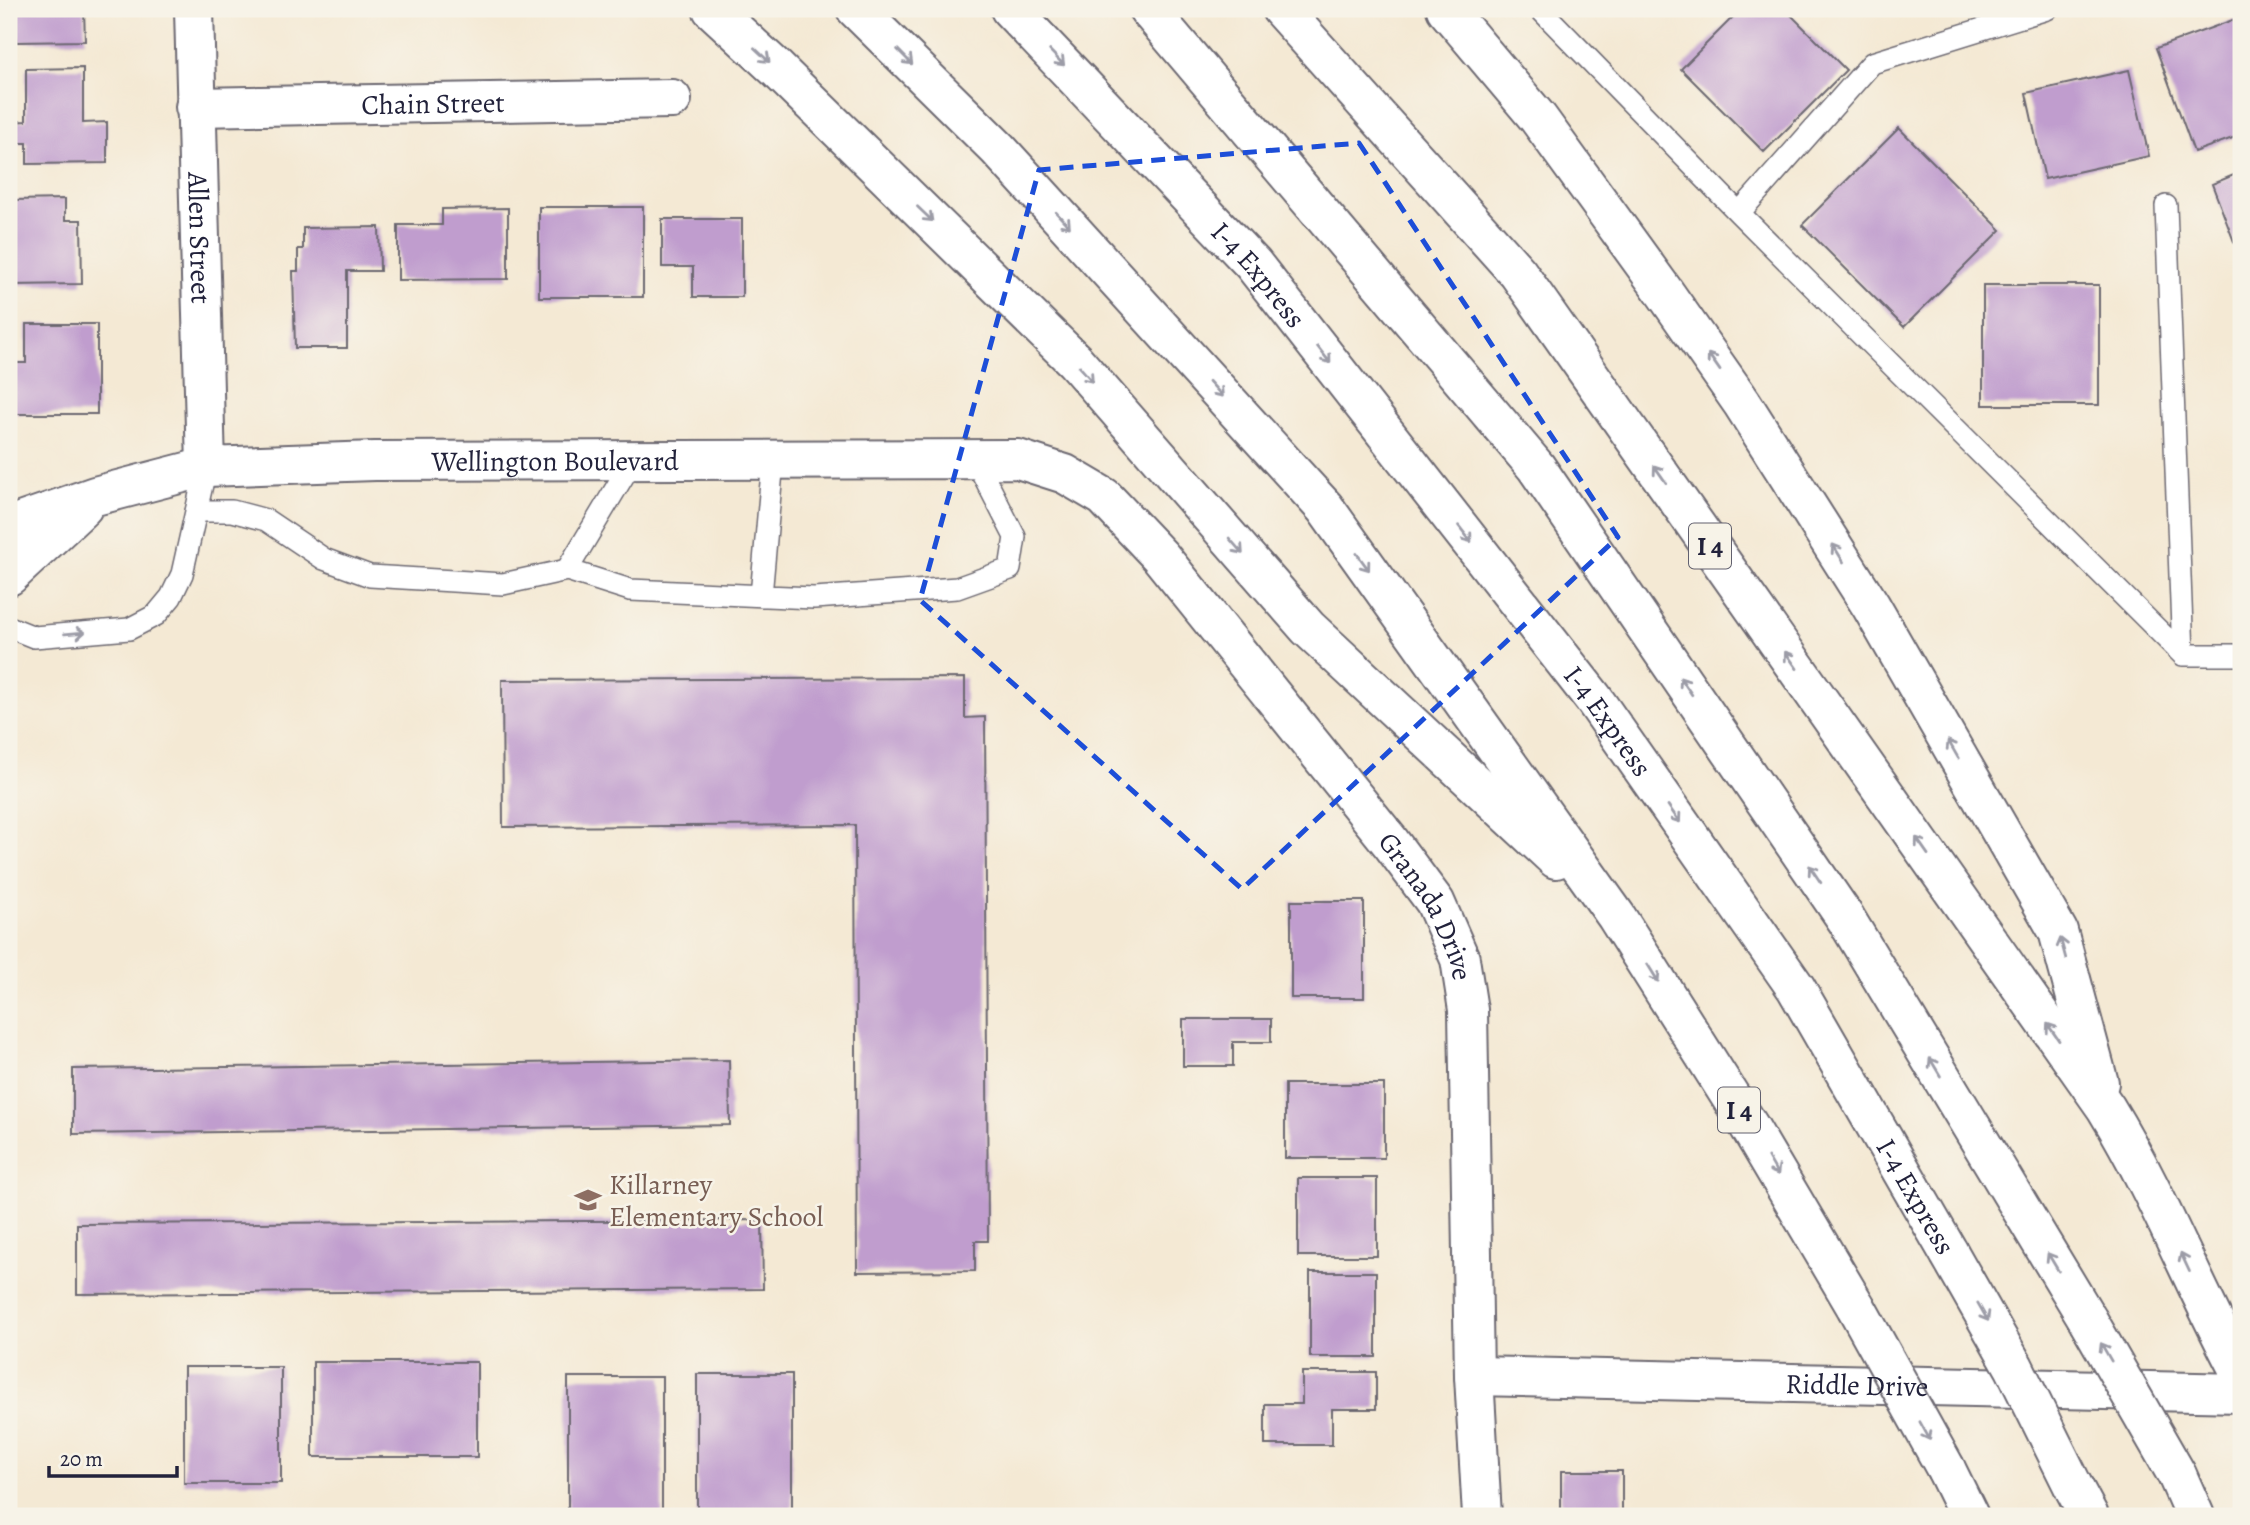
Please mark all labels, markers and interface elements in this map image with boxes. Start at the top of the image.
one-way arrow [753,47,771,63]
one-way arrow [896,48,913,65]
one-way arrow [1049,49,1066,66]
street label: Chain Street [361,84,505,124]
street label: Allen Street [178,171,220,304]
one-way arrow [916,205,933,222]
one-way arrow [1054,211,1071,228]
street label: I-4 Express [1202,214,1314,336]
one-way arrow [1317,345,1332,363]
one-way arrow [1707,353,1721,372]
one-way arrow [1078,365,1094,383]
one-way arrow [1207,380,1224,397]
street label: Wellington Boulevard [430,442,680,481]
one-way arrow [1653,465,1667,484]
one-way arrow [1457,524,1472,542]
road number: I 4 [1689,524,1731,568]
one-way arrow [1228,536,1244,554]
one-way arrow [1830,544,1845,563]
one-way arrow [1356,552,1370,571]
one-way arrow [63,626,86,639]
one-way arrow [1784,651,1798,670]
street label: I-4 Express [1555,658,1660,785]
one-way arrow [1679,677,1693,696]
one-way arrow [1946,739,1960,759]
one-way arrow [1667,804,1681,823]
street label: Granada Drive [1369,824,1481,983]
one-way arrow [1915,837,1929,856]
one-way arrow [1808,865,1822,884]
one-way arrow [2055,937,2068,959]
one-way arrow [1646,963,1660,983]
one-way arrow [2046,1023,2060,1042]
one-way arrow [1928,1057,1942,1077]
road number: I 4 [1718,1088,1760,1133]
street label: I-4 Express [1867,1132,1964,1262]
one-way arrow [1766,1156,1780,1176]
place label: Killarney Elementary School [609,1166,824,1236]
school or university icon: Killarney Elementary School [573,1185,603,1215]
one-way arrow [2045,1252,2059,1272]
one-way arrow [2178,1252,2191,1273]
one-way arrow [1976,1302,1990,1322]
one-way arrow [2099,1342,2113,1362]
street label: Riddle Drive [1785,1365,1929,1406]
one-way arrow [1919,1420,1932,1441]
scale bar [49,1434,177,1478]
text: 20 m [60,1445,103,1473]

